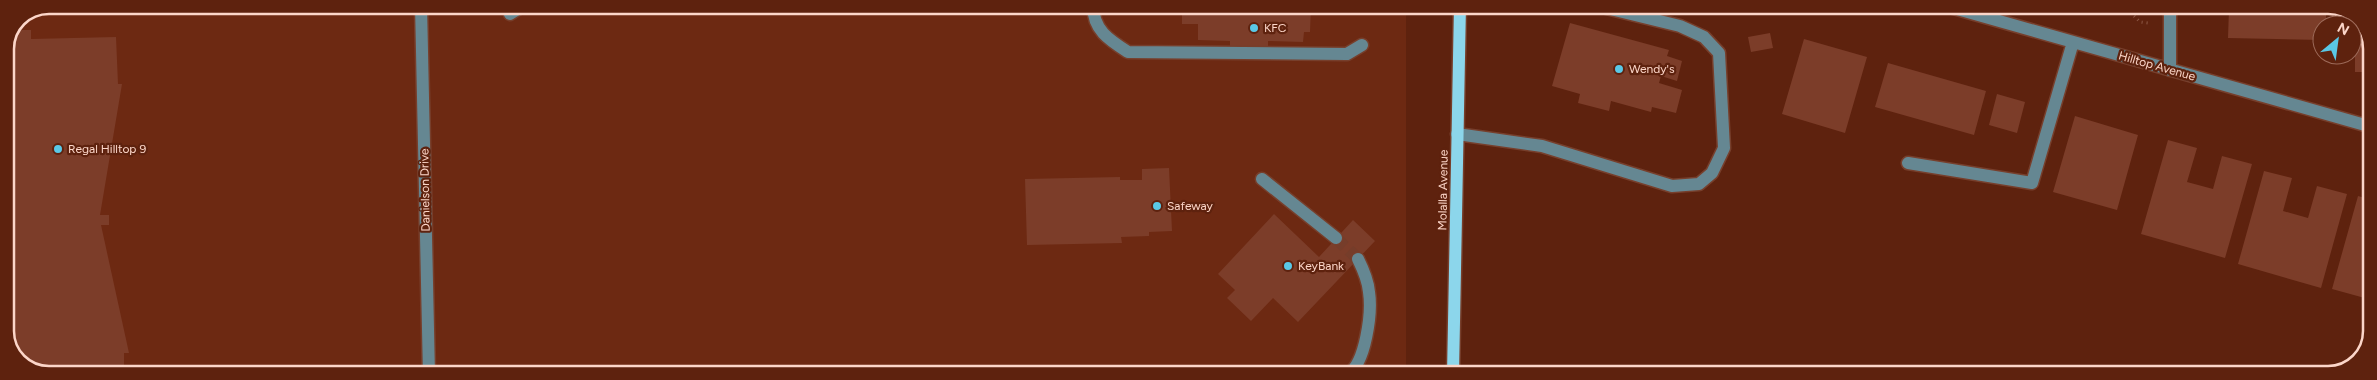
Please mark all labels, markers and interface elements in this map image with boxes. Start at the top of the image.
north arrow [2312,15,2362,65]
text: N [2334,19,2352,39]
place label: KFC [1264,21,1287,35]
marker: KFC [1248,22,1260,34]
street label: Hilltop Avenue [2117,48,2197,84]
place label: Wendy's [1629,62,1675,76]
marker: Wendy's [1613,63,1625,75]
place label: Regal Hilltop 9 [68,142,146,156]
marker: Regal Hilltop 9 [52,143,64,155]
street label: Danielson Drive [417,148,433,232]
street label: Molalla Avenue [1435,149,1451,231]
place label: Safeway [1167,199,1214,213]
marker: Safeway [1151,200,1163,212]
place label: KeyBank [1298,259,1344,273]
marker: KeyBank [1282,260,1294,272]

